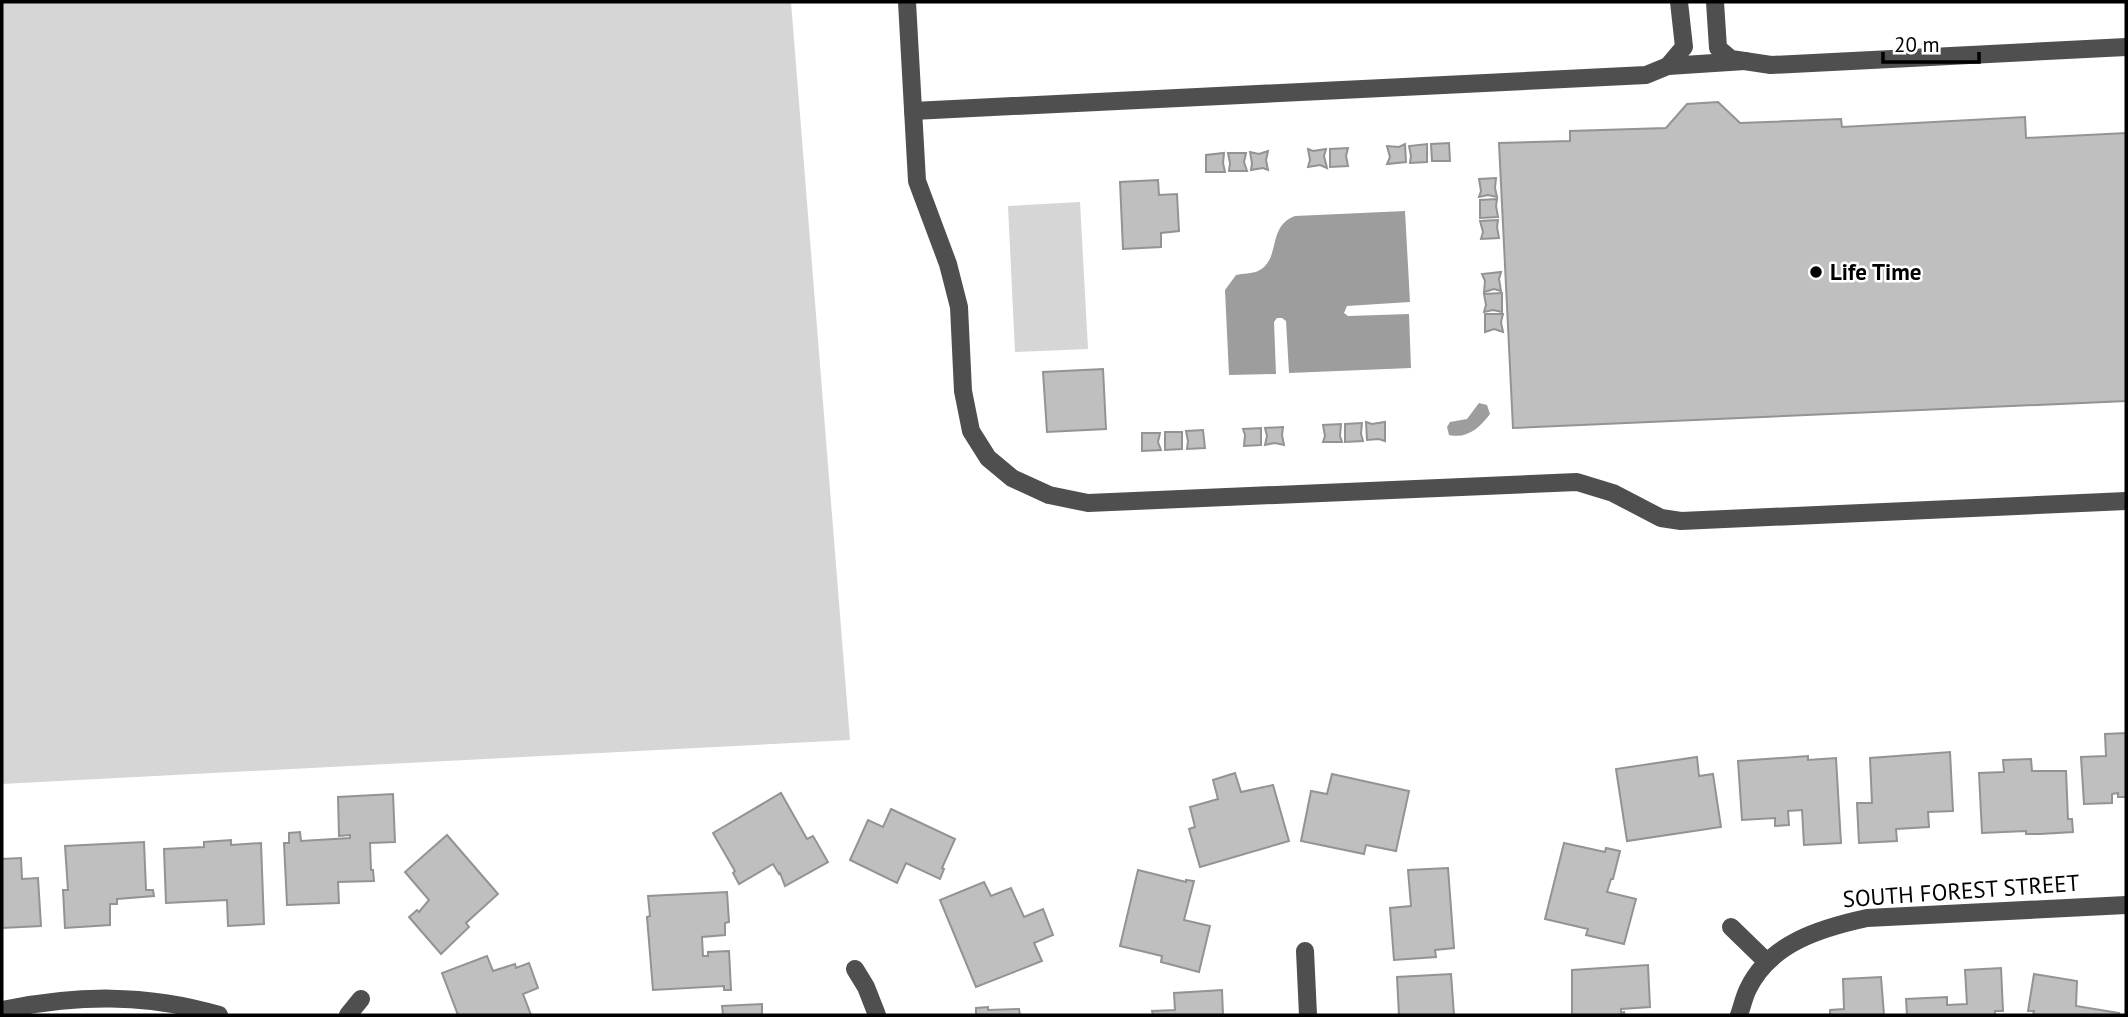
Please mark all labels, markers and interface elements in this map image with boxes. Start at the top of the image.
scale bar [1883,21,1979,65]
text: 20 m [1894,31,1940,58]
place label: Life Time [1830,257,1921,286]
marker: Life Time [1808,264,1824,280]
street label: SOUTH FOREST STREET [1842,868,2081,913]

